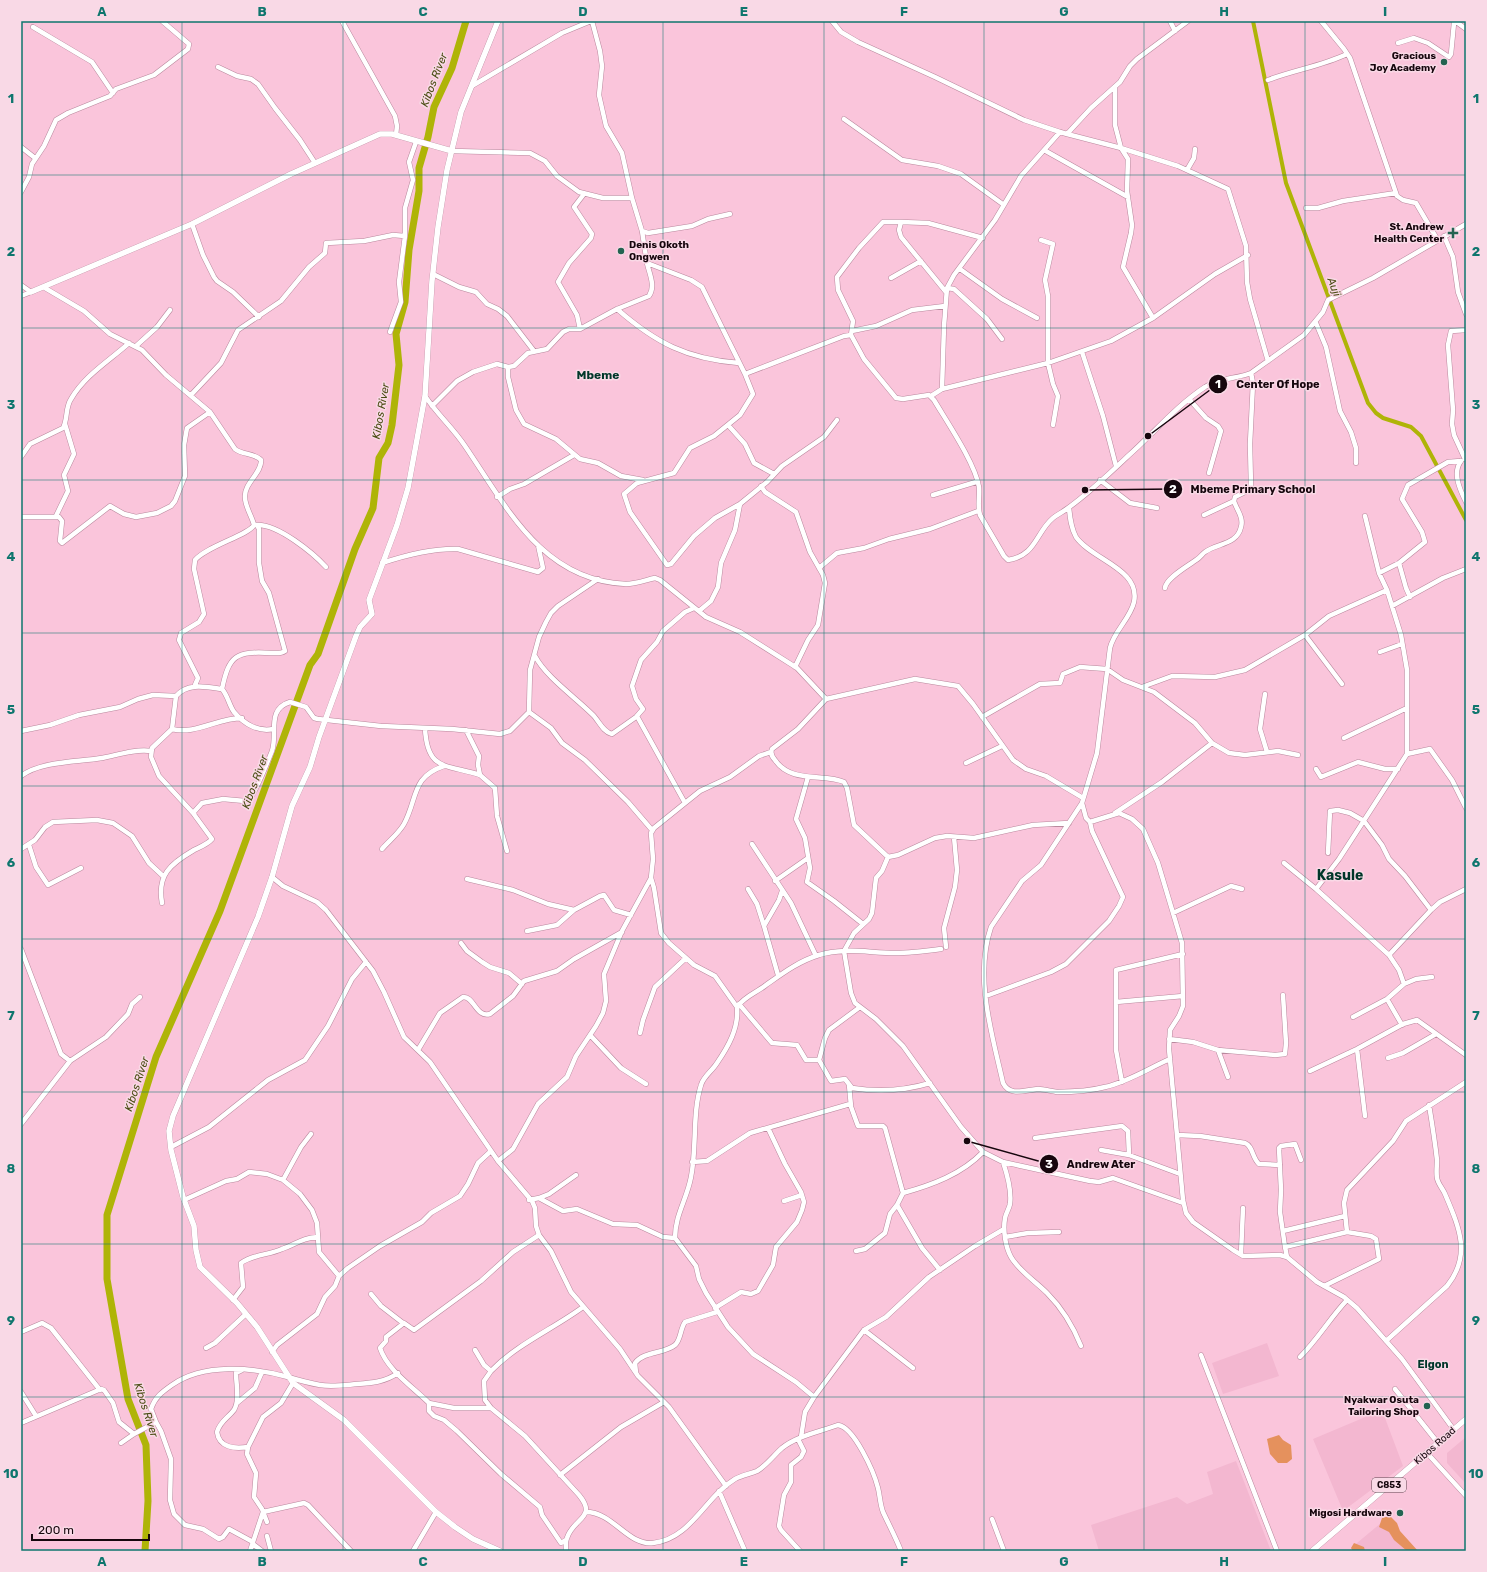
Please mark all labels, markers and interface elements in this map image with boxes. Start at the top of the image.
text: A [97,4,107,19]
text: B [257,4,267,19]
text: C [418,4,428,19]
text: D [578,4,588,19]
text: E [740,4,748,19]
text: F [900,4,908,19]
text: G [1059,4,1069,19]
text: H [1219,4,1229,19]
text: I [1383,4,1387,19]
place label: Gracious Joy Academy [1370,50,1436,74]
water label: Kibos River [418,51,450,109]
marker: Gracious Joy Academy [1439,57,1449,67]
text: 1 [8,91,14,106]
text: 1 [1473,91,1479,106]
place label: St. Andrew Health Center [1374,221,1445,245]
marker: St. Andrew Health Center [1447,227,1459,239]
place label: Denis Okoth Ongwen [629,239,689,263]
text: 2 [7,244,15,259]
text: 2 [1472,244,1480,259]
marker: Denis Okoth Ongwen [616,246,626,256]
water label: Auji [1324,275,1344,299]
district label: Mbeme [577,368,619,382]
callout: Center Of Hope [1208,372,1328,395]
text: 1 [1215,377,1221,391]
text: Center Of Hope [1236,378,1320,391]
water label: Kibos River [370,381,392,440]
text: 3 [7,397,16,412]
text: 3 [1472,397,1481,412]
callout: Mbeme Primary School [1163,477,1324,500]
text: 2 [1169,482,1177,496]
text: Mbeme Primary School [1191,483,1315,496]
text: 4 [7,549,16,564]
text: 4 [1472,549,1481,564]
text: 5 [7,702,15,717]
text: 5 [1472,702,1480,717]
water label: Kibos River [239,752,271,811]
text: 6 [7,855,16,870]
text: 6 [1472,855,1481,870]
district label: Kasule [1317,867,1363,884]
text: 7 [7,1008,15,1023]
text: 7 [1472,1008,1480,1023]
water label: Kibos River [122,1054,152,1113]
callout: Andrew Ater [1039,1152,1144,1175]
text: 3 [1045,1157,1053,1171]
text: Andrew Ater [1067,1158,1135,1171]
text: 8 [7,1161,16,1176]
text: 8 [1472,1161,1481,1176]
text: 9 [7,1313,15,1328]
text: 9 [1472,1313,1480,1328]
district label: Elgon [1418,1358,1448,1371]
water label: Kibos River [131,1381,161,1440]
place label: Nyakwar Osuta Tailoring Shop [1344,1394,1419,1418]
marker: Nyakwar Osuta Tailoring Shop [1422,1401,1432,1411]
street label: Kibos Road [1412,1425,1458,1467]
text: 10 [3,1466,19,1481]
text: 10 [1468,1466,1484,1481]
road number: C853 [1372,1478,1406,1492]
place label: Migosi Hardware [1309,1507,1392,1519]
marker: Migosi Hardware [1395,1508,1405,1518]
scale bar [32,1516,149,1542]
text: 200 m [38,1523,74,1537]
text: A [97,1554,107,1569]
text: B [257,1554,267,1569]
text: C [418,1554,428,1569]
text: D [578,1554,588,1569]
text: E [740,1554,748,1569]
text: F [900,1554,908,1569]
text: G [1059,1554,1069,1569]
text: H [1219,1554,1229,1569]
text: I [1383,1554,1387,1569]

